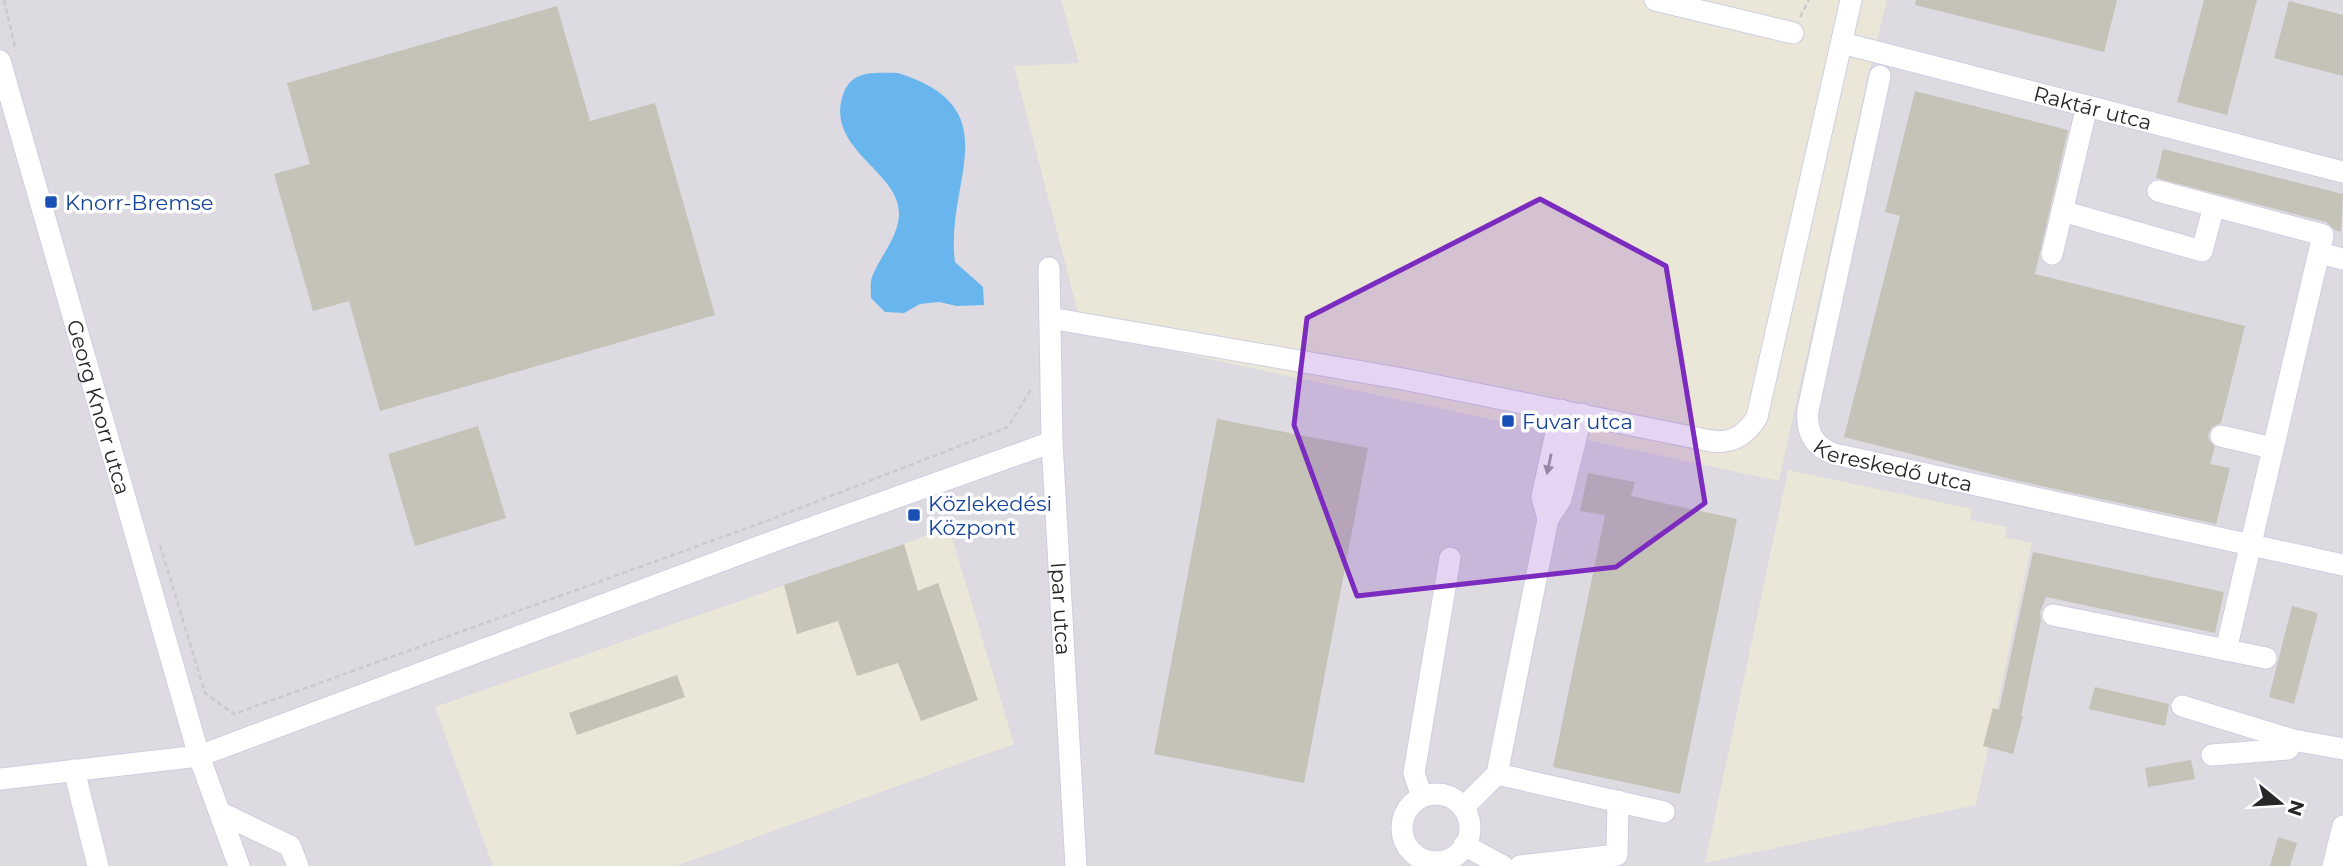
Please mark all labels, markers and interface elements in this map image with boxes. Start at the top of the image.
street label: Raktár utca [2031,80,2155,135]
place label: Knorr-Bremse [65,190,213,215]
marker: Knorr-Bremse [43,194,59,210]
street label: Georg Knorr utca [62,317,136,498]
place label: Fuvar utca [1522,409,1633,434]
marker: Fuvar utca [1500,413,1516,429]
street label: Kereskedő utca [1809,433,1975,496]
one-way arrow [1544,453,1555,475]
place label: Közlekedési Központ [928,491,1052,540]
marker: Közlekedési Központ [906,507,922,523]
street label: Ipar utca [1046,561,1077,656]
north arrow [2245,768,2315,838]
text: N [2282,797,2309,819]

